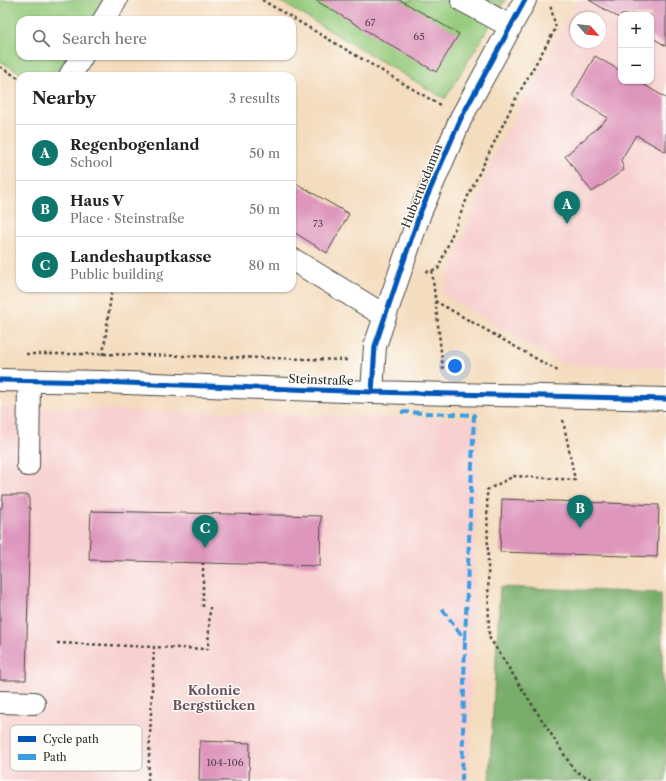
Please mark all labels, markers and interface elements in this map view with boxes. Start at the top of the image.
north arrow [570,12,606,48]
map controls [618,12,654,84]
button: + [618,12,654,48]
search box [16,16,296,60]
house number: 67 [365,16,375,29]
icon: search [30,27,52,49]
text: Search here [62,29,147,48]
house number: 65 [413,30,425,43]
button: − [618,48,654,84]
text: Nearby [32,88,96,108]
text: 3 results [229,90,280,106]
text: Regenbogenland [70,135,200,154]
street label: Hubertusdamm [398,142,445,230]
text: A [40,145,50,161]
text: 50 m [249,145,280,161]
text: School [70,154,113,170]
text: Haus V [70,191,124,210]
pin: A [554,191,580,224]
text: B [40,201,50,217]
text: 50 m [249,201,280,217]
text: Place · Steinstraße [70,210,185,226]
house number: 73 [313,217,323,230]
text: Landeshauptkasse [70,247,212,266]
text: C [40,257,50,273]
text: 80 m [248,257,280,273]
text: Public building [70,266,163,282]
your location [445,356,465,376]
street label: Steinstraße [288,371,354,388]
pin: B [567,495,593,528]
pin: C [192,515,218,548]
district label: Kolonie Bergstücken [172,682,256,713]
legend [10,725,142,771]
text: Cycle path [43,732,99,746]
text: Path [43,750,67,764]
house number: 104-106 [206,756,244,769]

